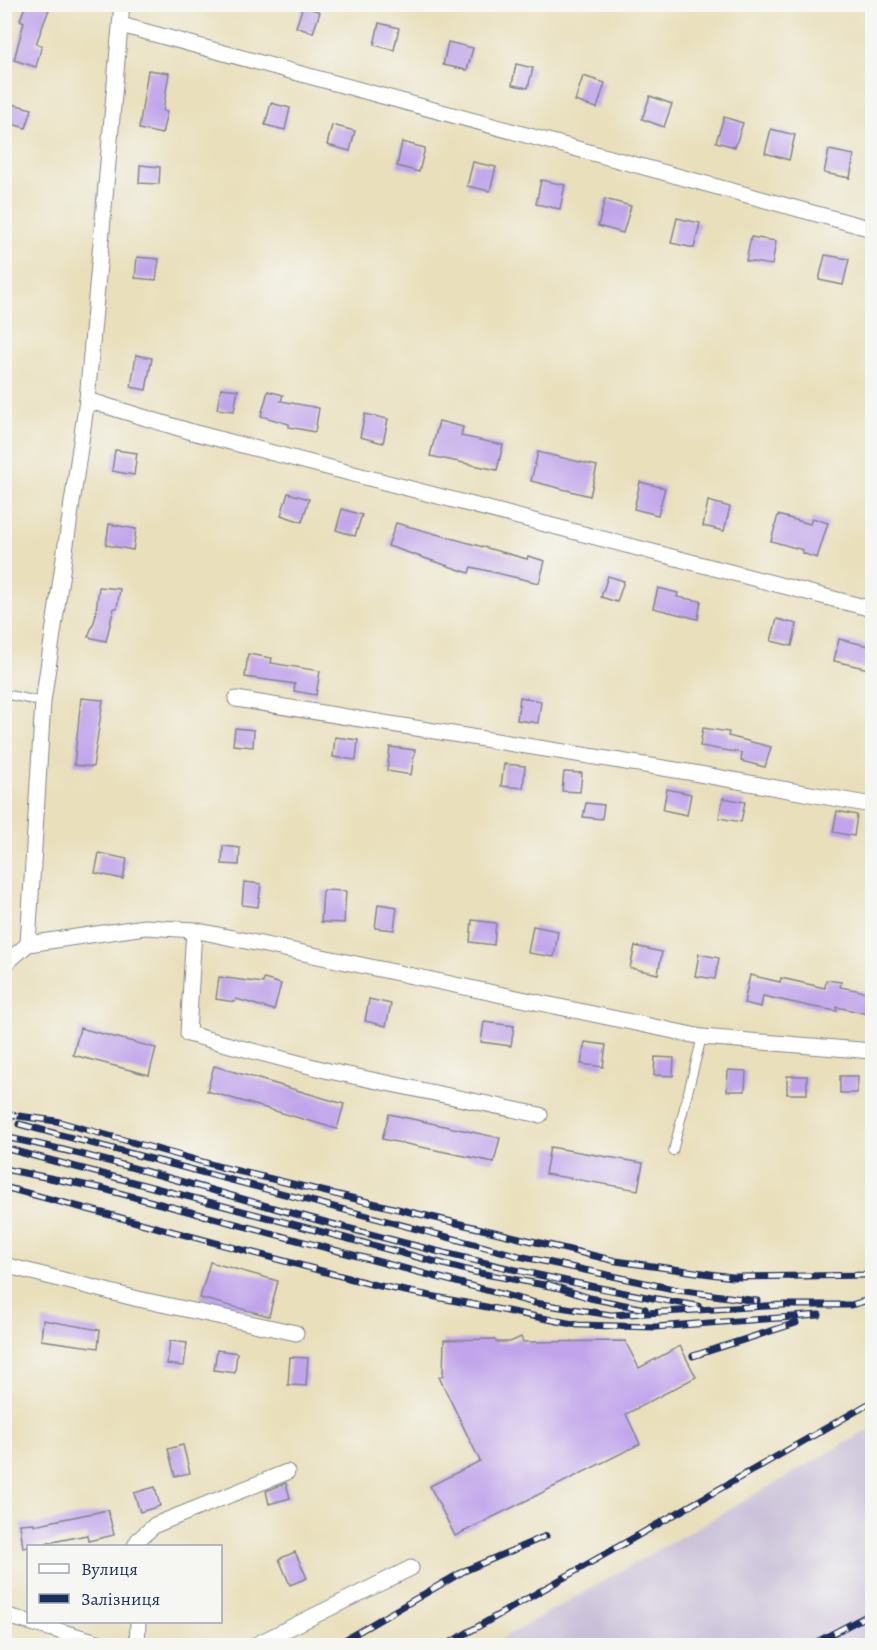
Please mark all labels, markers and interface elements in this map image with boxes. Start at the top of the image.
legend [27,1545,222,1623]
text: Вулиця [81,1557,138,1581]
text: Залізниця [81,1587,160,1611]

